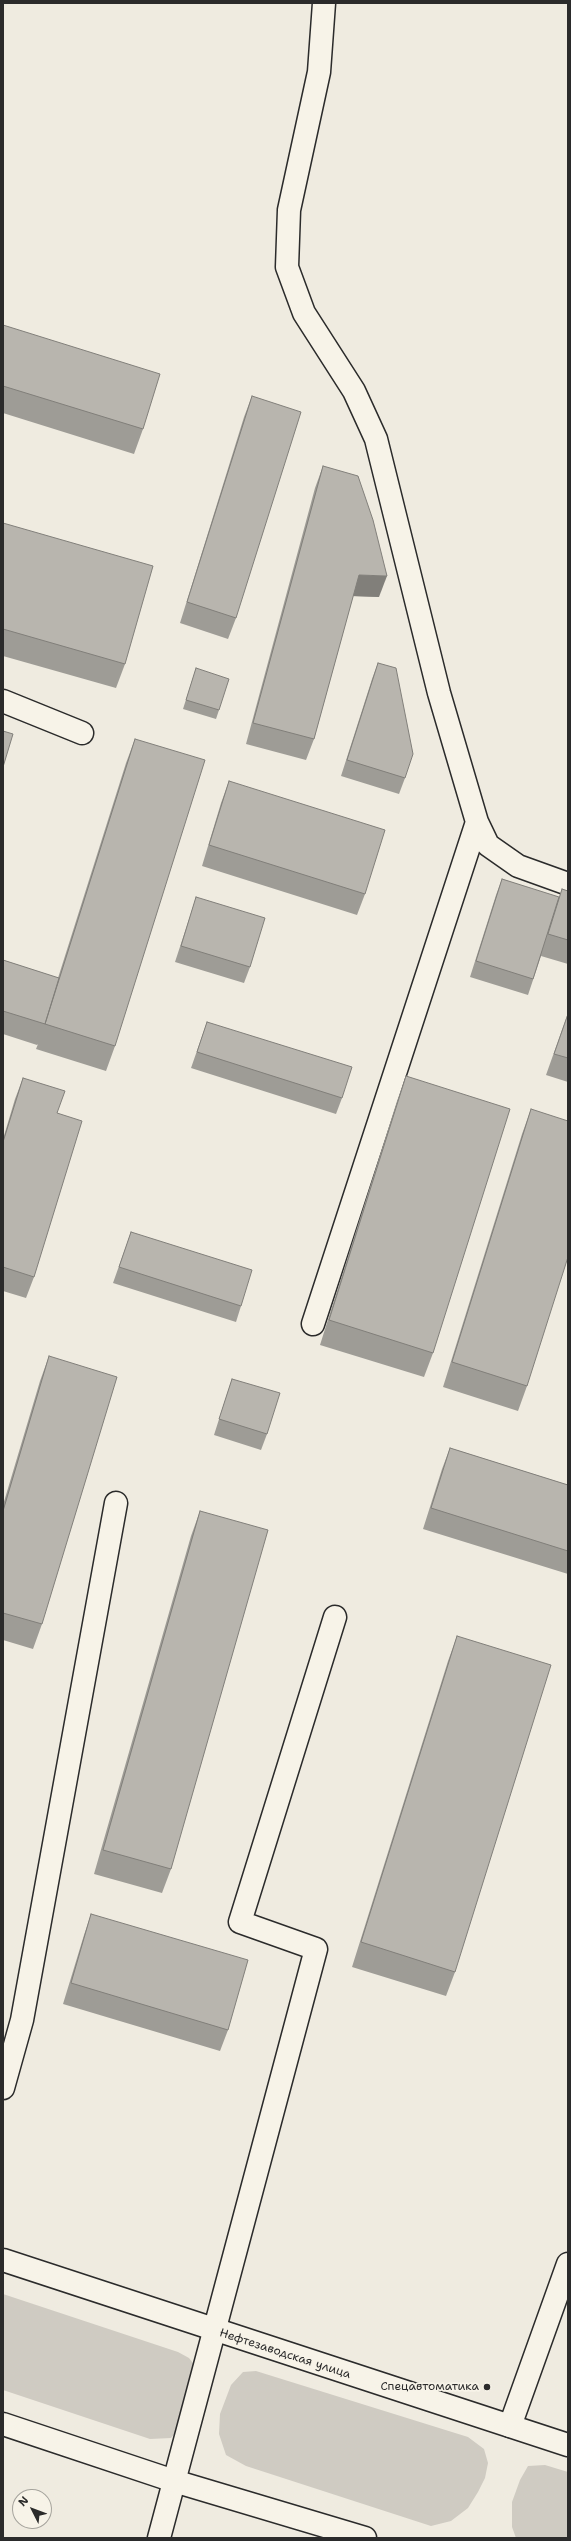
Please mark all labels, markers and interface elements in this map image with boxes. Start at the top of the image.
street label: Нефтезаводская улица [217,2326,353,2382]
place label: Спецавтоматика [380,2380,479,2394]
marker: Спецавтоматика [482,2382,492,2392]
north arrow [12,2489,52,2529]
text: N [15,2493,32,2510]

